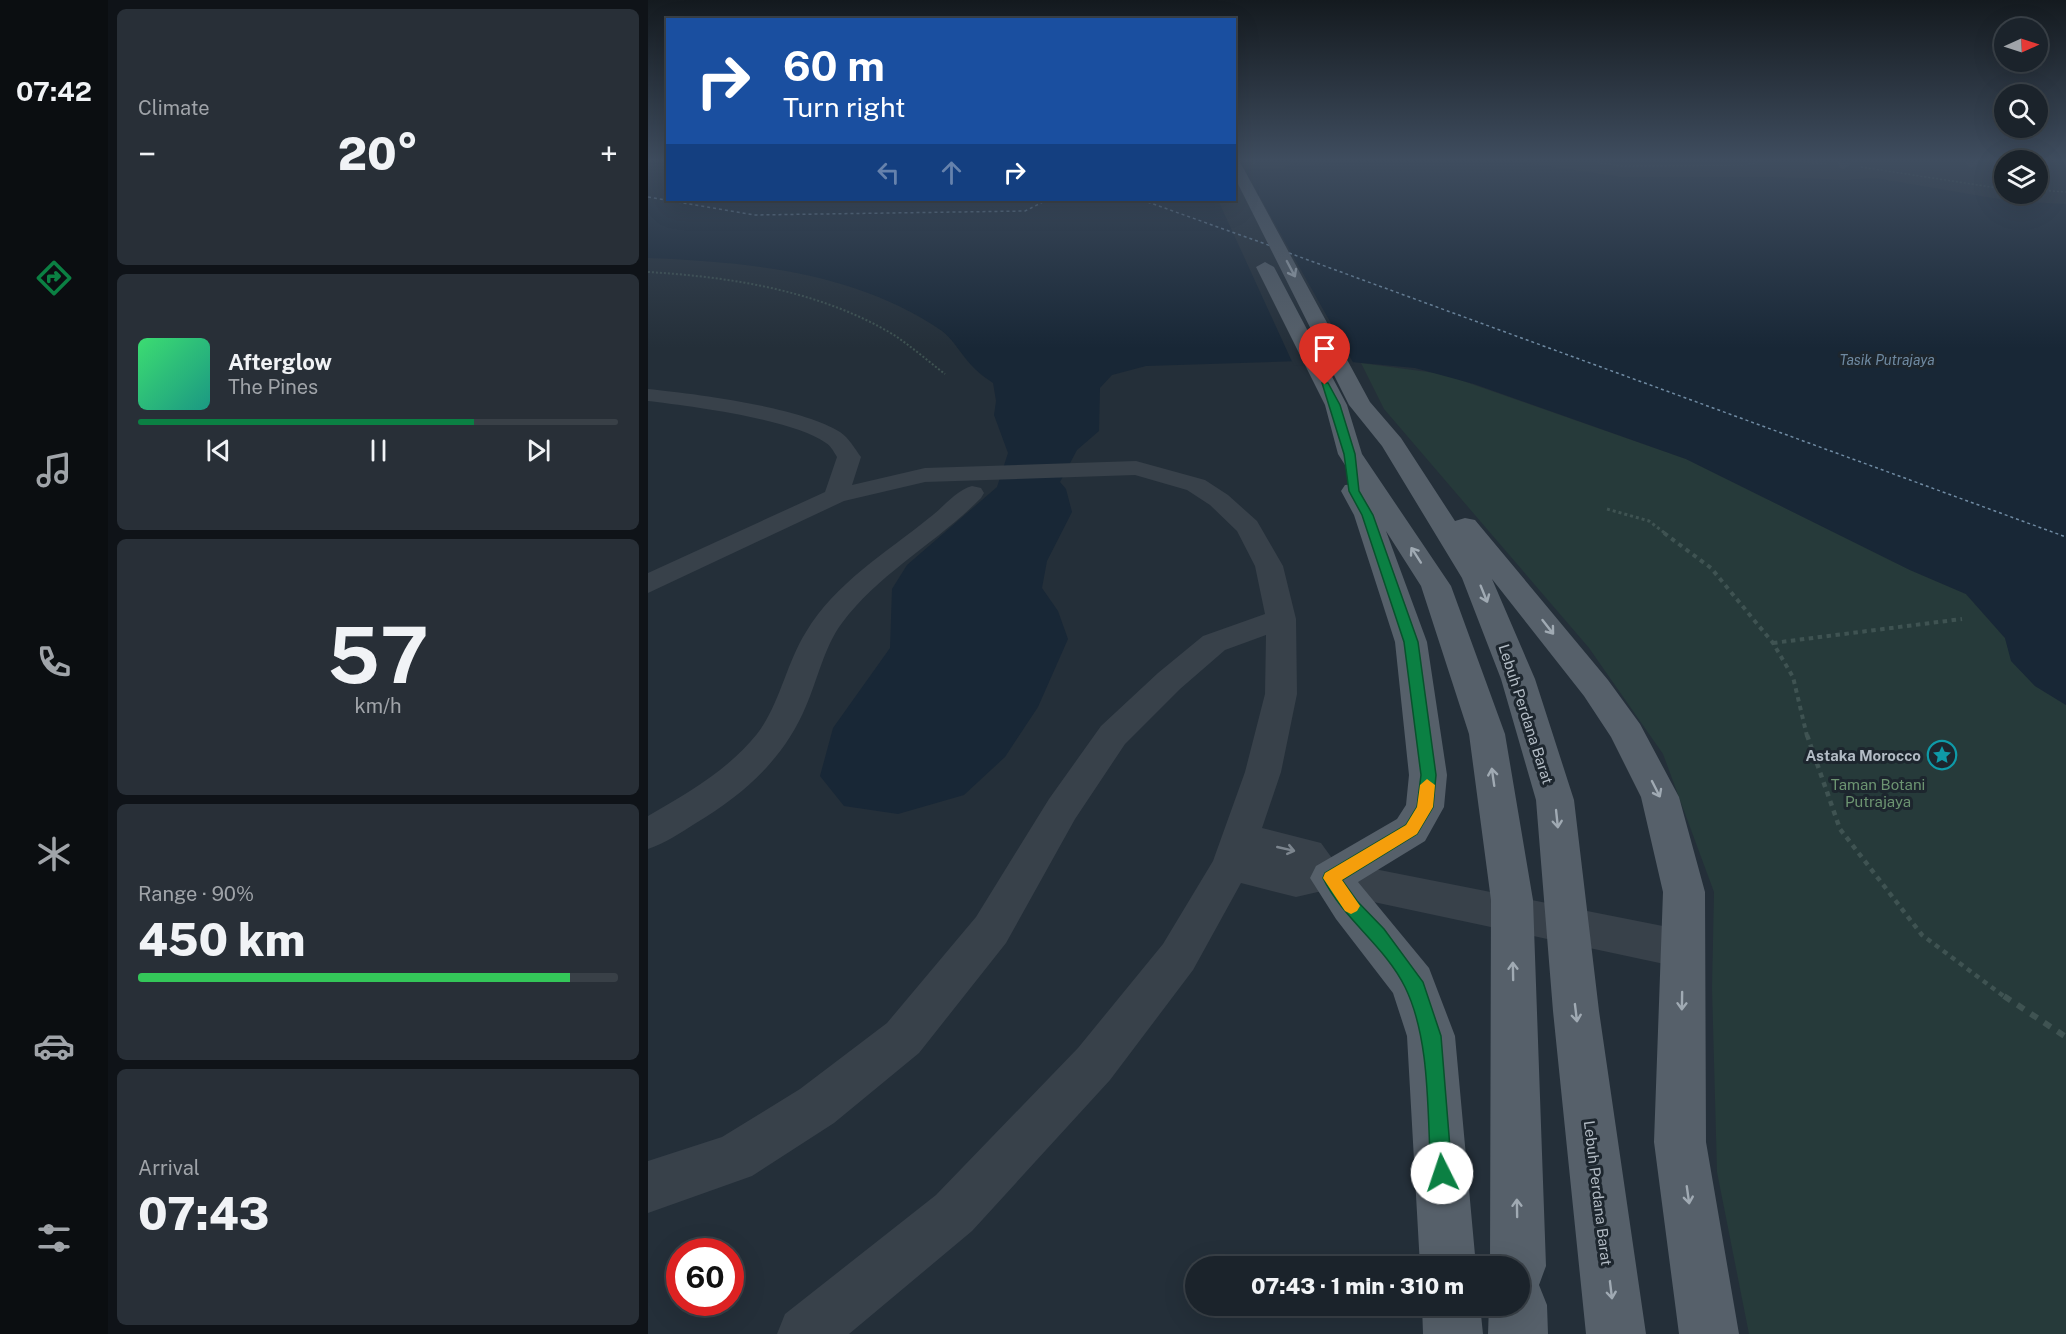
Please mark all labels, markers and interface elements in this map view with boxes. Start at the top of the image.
north arrow [1994,18,2048,72]
map controls [1994,18,2048,204]
text: 60 m [783,41,885,90]
icon: right [684,42,762,120]
text: 07:42 [16,75,92,107]
button: search [1994,84,2048,138]
text: Turn right [783,91,906,123]
text: Climate [138,96,210,120]
text: 20° [338,127,418,180]
text: − [138,135,156,173]
text: + [600,135,618,173]
button: layers [1994,150,2048,204]
icon: left [872,156,905,189]
icon: ahead [935,156,968,189]
icon: right [998,156,1031,189]
icon: directions [33,257,75,299]
one-way arrow [1285,260,1297,277]
pin [1299,323,1350,385]
icon: arrive [1308,332,1341,365]
text: Afterglow [228,349,332,375]
water label: Tasik Putrajaya [1839,352,1935,368]
text: The Pines [228,375,318,399]
icon: previous [202,434,235,467]
icon: pause [362,434,395,467]
icon: next [522,434,555,467]
icon: music [33,449,75,491]
one-way arrow [1409,547,1421,564]
one-way arrow [1479,585,1490,603]
text: 57 [327,609,429,701]
one-way arrow [1542,619,1555,635]
icon: phone [33,641,75,683]
street label: Lebuh Perdana Barat [1495,642,1557,786]
text: km/h [354,694,402,718]
place icon: Astaka Morocco [1926,739,1958,771]
place label: Astaka Morocco [1805,747,1921,764]
one-way arrow [1488,768,1499,787]
park label: Taman Botani Putrajaya [1831,776,1925,810]
one-way arrow [1650,780,1662,798]
one-way arrow [1552,809,1563,828]
icon: climate [33,833,75,875]
one-way arrow [1276,844,1295,856]
text: Range · 90% [138,882,254,906]
text: 450 km [138,913,305,966]
one-way arrow [1507,961,1519,981]
one-way arrow [1676,990,1688,1010]
one-way arrow [1571,1003,1582,1022]
icon: car [33,1025,75,1067]
street label: Lebuh Perdana Barat [1581,1119,1615,1267]
position arrow [1410,1141,1474,1205]
text: Arrival [138,1156,200,1180]
one-way arrow [1683,1185,1694,1205]
text: 07:43 [138,1187,269,1240]
one-way arrow [1511,1198,1523,1218]
icon: filters [33,1217,75,1259]
speed limit sign: 60 [666,1238,744,1316]
text: 07:43 · 1 min · 310 m [1251,1273,1464,1299]
one-way arrow [1605,1279,1616,1299]

